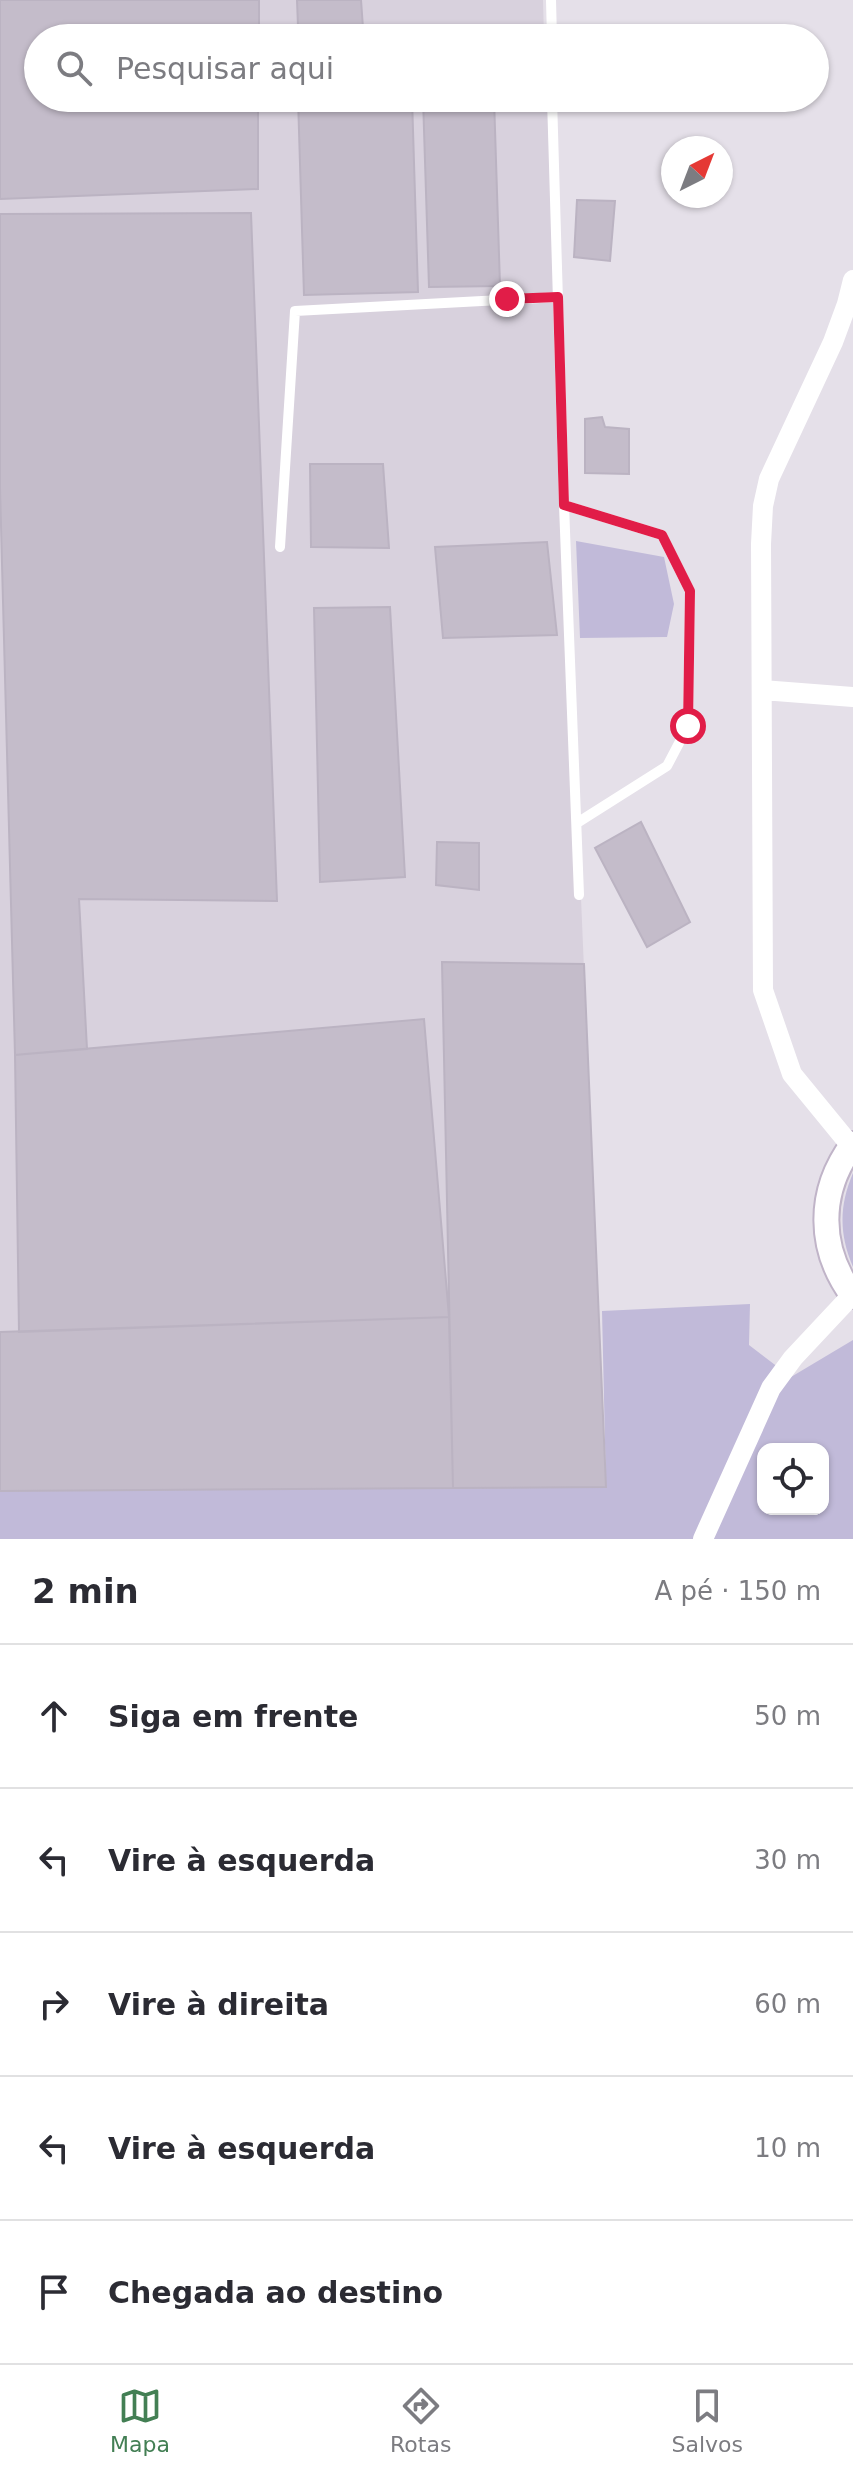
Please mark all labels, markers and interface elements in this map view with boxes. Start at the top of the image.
search box [24,24,829,112]
icon: search [52,46,96,90]
text: Pesquisar aqui [116,51,334,86]
north arrow [661,136,733,208]
route end [489,281,525,317]
route start [670,708,706,744]
map controls [757,1443,829,1515]
button: locate [757,1443,829,1515]
text: 2 min [32,1571,139,1611]
text: A pé · 150 m [654,1576,821,1606]
icon: ahead [32,1694,76,1738]
text: Siga em frente [108,1699,358,1734]
text: 50 m [754,1701,821,1731]
icon: left [32,1838,76,1882]
text: Vire à esquerda [108,1843,375,1878]
text: 30 m [754,1845,821,1875]
icon: right [32,1982,76,2026]
text: Vire à direita [108,1987,329,2022]
text: 60 m [754,1989,821,2019]
icon: left [32,2126,76,2170]
text: Vire à esquerda [108,2131,375,2166]
text: 10 m [754,2133,821,2163]
icon: arrive [32,2270,76,2314]
text: Chegada ao destino [108,2275,443,2310]
tab: Mapa [110,2384,170,2457]
tab: Rotas [390,2384,451,2457]
tab: Salvos [671,2384,743,2457]

